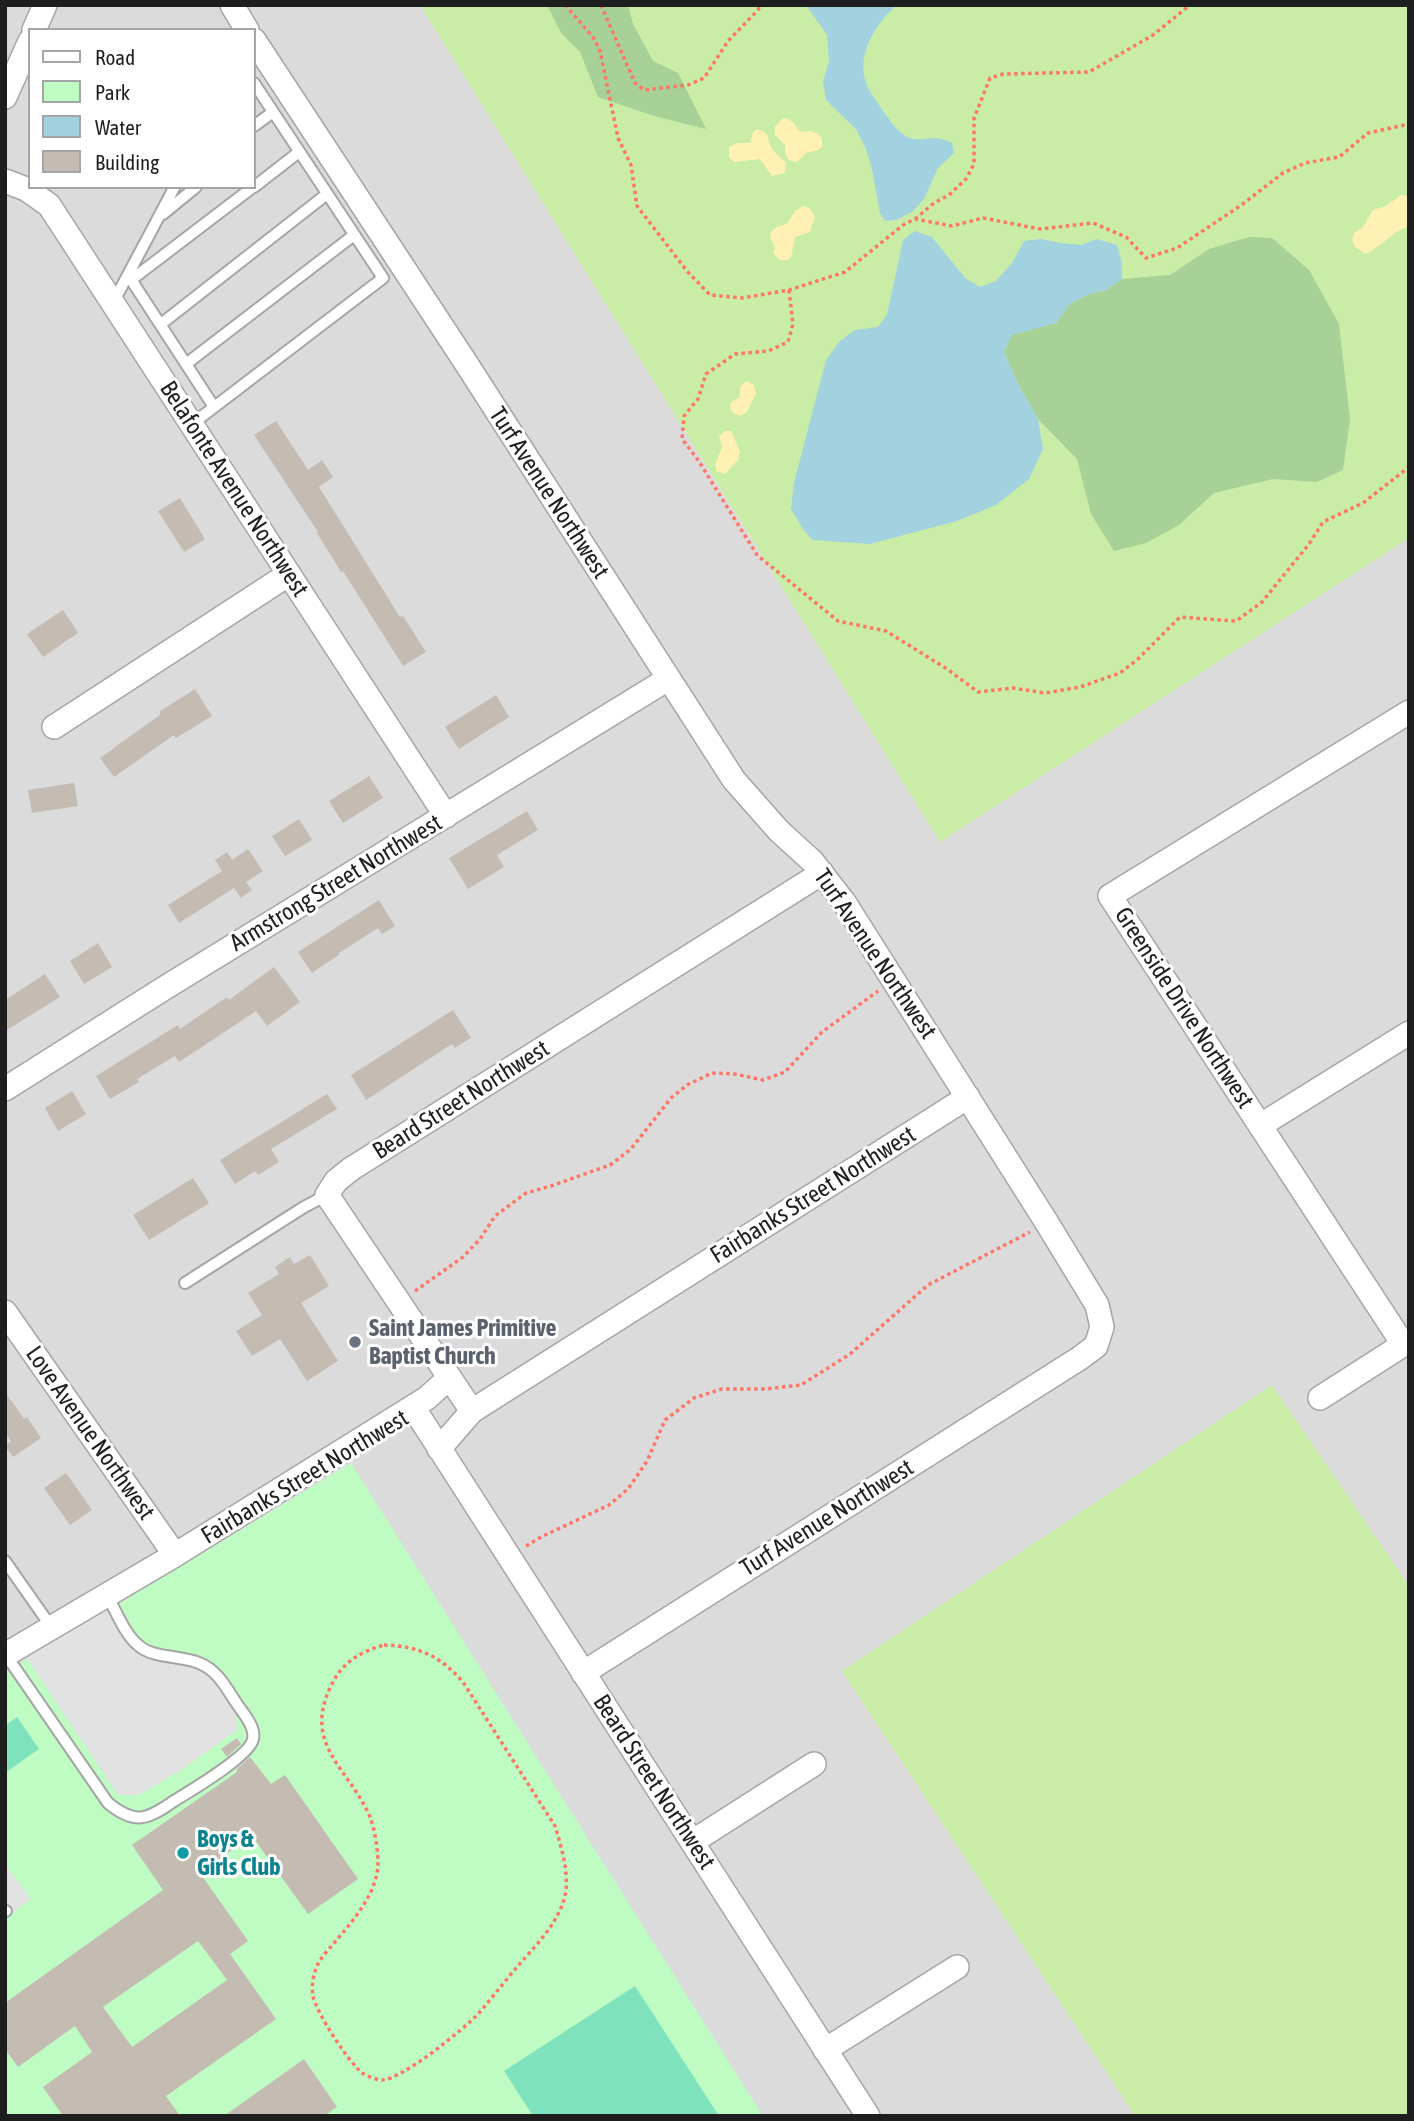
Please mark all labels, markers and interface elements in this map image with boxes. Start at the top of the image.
legend [28,28,256,189]
text: Road [95,45,135,69]
text: Park [95,80,130,104]
text: Water [95,115,141,139]
text: Building [95,150,159,174]
street label: Belafonte Avenue Northwest [154,376,314,602]
street label: Turf Avenue Northwest [483,402,615,584]
street label: Armstrong Street Northwest [225,808,447,958]
street label: Turf Avenue Northwest [808,864,942,1044]
street label: Greenside Drive Northwest [1108,902,1260,1114]
street label: Beard Street Northwest [368,1034,554,1166]
street label: Fairbanks Street Northwest [705,1120,921,1270]
place label: Saint James Primitive Baptist Church [369,1314,557,1370]
marker: Saint James Primitive Baptist Church [347,1334,363,1350]
street label: Love Avenue Northwest [19,1341,161,1525]
street label: Fairbanks Street Northwest [196,1404,414,1550]
street label: Turf Avenue Northwest [735,1453,919,1583]
street label: Beard Street Northwest [587,1689,721,1875]
place label: Boys & Girls Club [197,1825,281,1881]
marker: Boys & Girls Club [175,1845,191,1861]

